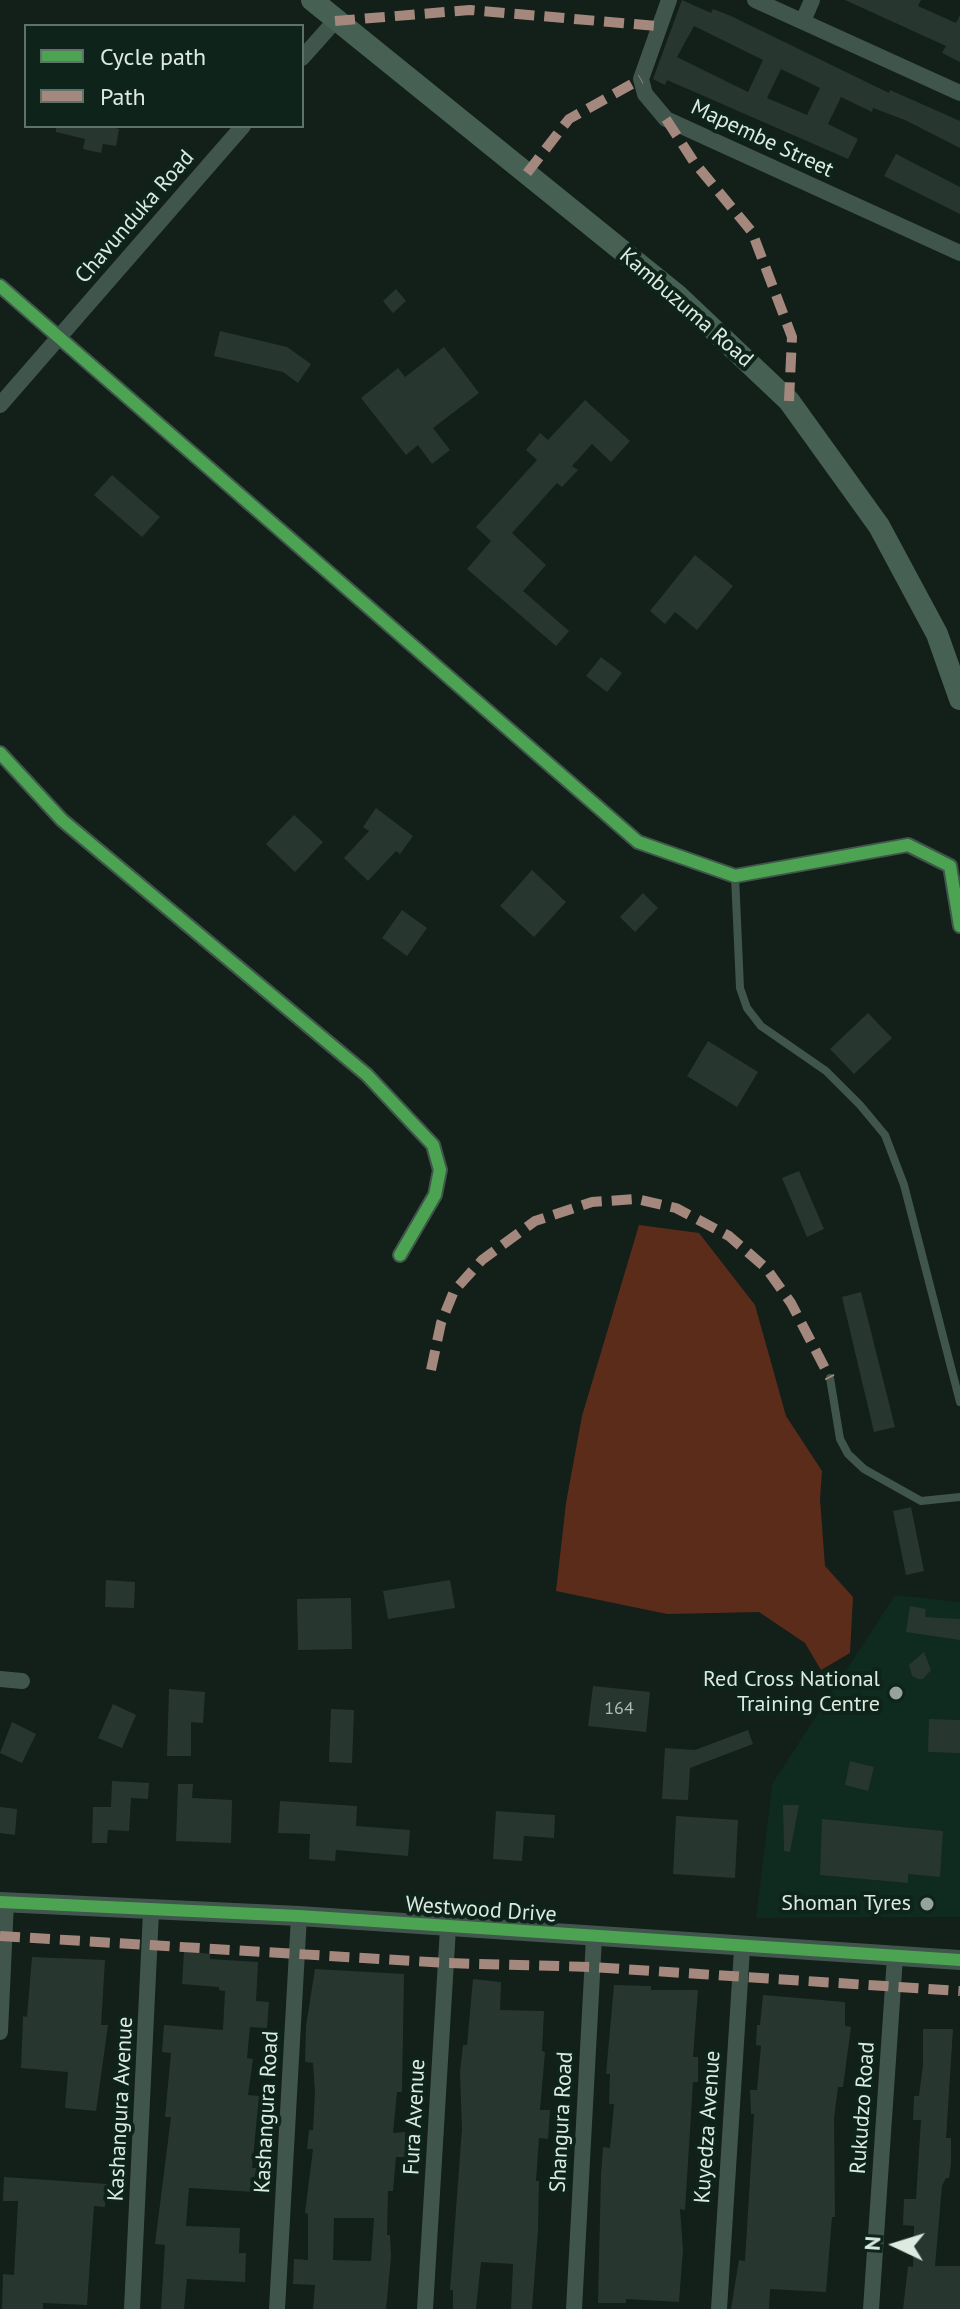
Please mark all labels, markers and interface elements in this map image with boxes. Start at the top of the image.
legend [24,24,304,128]
text: Cycle path [100,41,206,72]
text: Path [100,81,146,112]
street label: Mapembe Street [686,94,838,184]
street label: Chavunduka Road [70,145,200,289]
street label: Kambuzuma Road [614,243,758,373]
place label: Red Cross National Training Centre [703,1667,880,1718]
marker: Red Cross National Training Centre [887,1684,905,1702]
house number: 164 [604,1698,634,1720]
place label: Shoman Tyres [781,1891,911,1917]
street label: Westwood Drive [404,1892,558,1928]
marker: Shoman Tyres [918,1895,936,1913]
street label: Kashangura Avenue [103,2016,139,2202]
street label: Kashangura Road [250,2030,284,2194]
street label: Rukudzo Road [845,2041,881,2175]
street label: Kuyedza Avenue [689,2050,727,2204]
street label: Shangura Road [545,2051,579,2193]
street label: Fura Avenue [399,2058,431,2176]
north arrow [856,2205,936,2285]
text: N [858,2235,887,2252]

